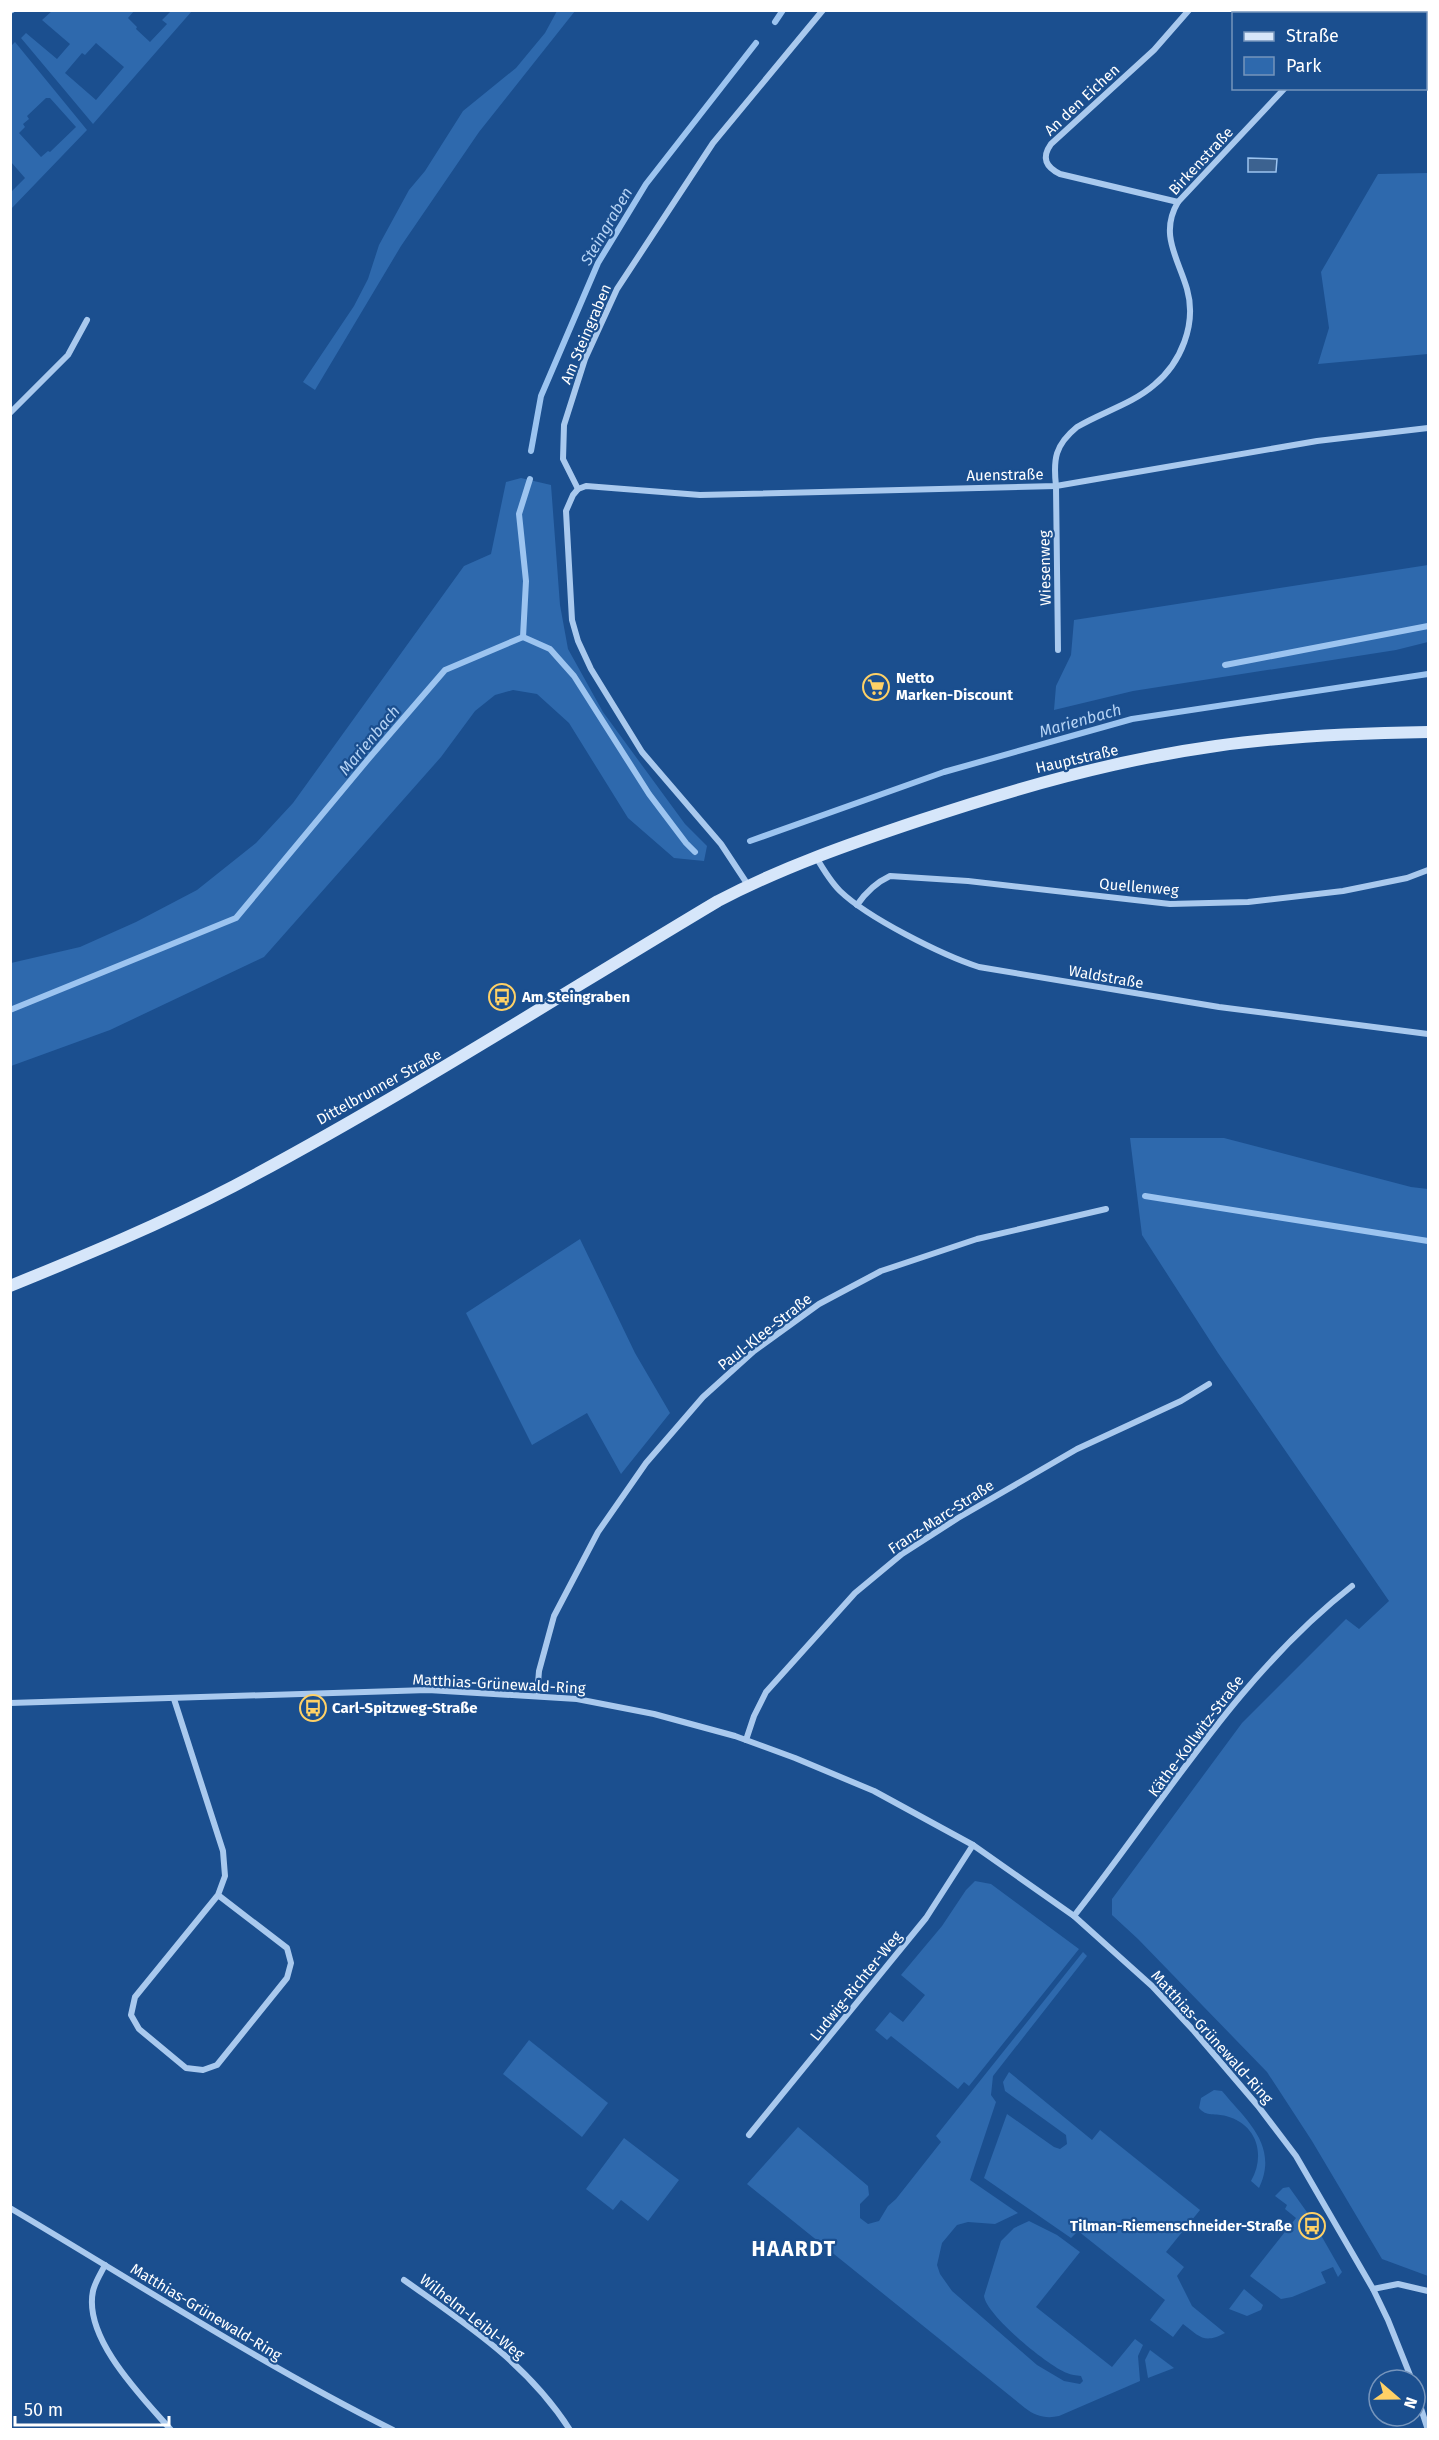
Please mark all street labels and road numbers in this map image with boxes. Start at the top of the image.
street label: An den Eichen [1041,61,1123,139]
street label: Birkenstraße [1165,123,1237,199]
street label: Am Steingraben [557,281,615,387]
street label: Auenstraße [966,465,1044,485]
street label: Wiesenweg [1035,530,1055,606]
street label: Hauptstraße [1034,741,1120,777]
street label: Quellenweg [1099,875,1180,899]
street label: Waldstraße [1067,962,1145,992]
street label: Dittelbrunner Straße [313,1045,445,1129]
street label: Paul-Klee-Straße [714,1290,816,1374]
street label: Franz-Marc-Straße [885,1476,997,1558]
street label: Matthias-Grünewald-Ring [412,1670,586,1698]
street label: Käthe-Kollwitz-Straße [1144,1672,1248,1800]
street label: Ludwig-Richter-Weg [806,1927,906,2044]
street label: Matthias-Grünewald-Ring [1147,1967,1277,2108]
street label: Matthias-Grünewald-Ring [127,2260,285,2364]
street label: Wilhelm-Leibl-Weg [416,2270,528,2364]

